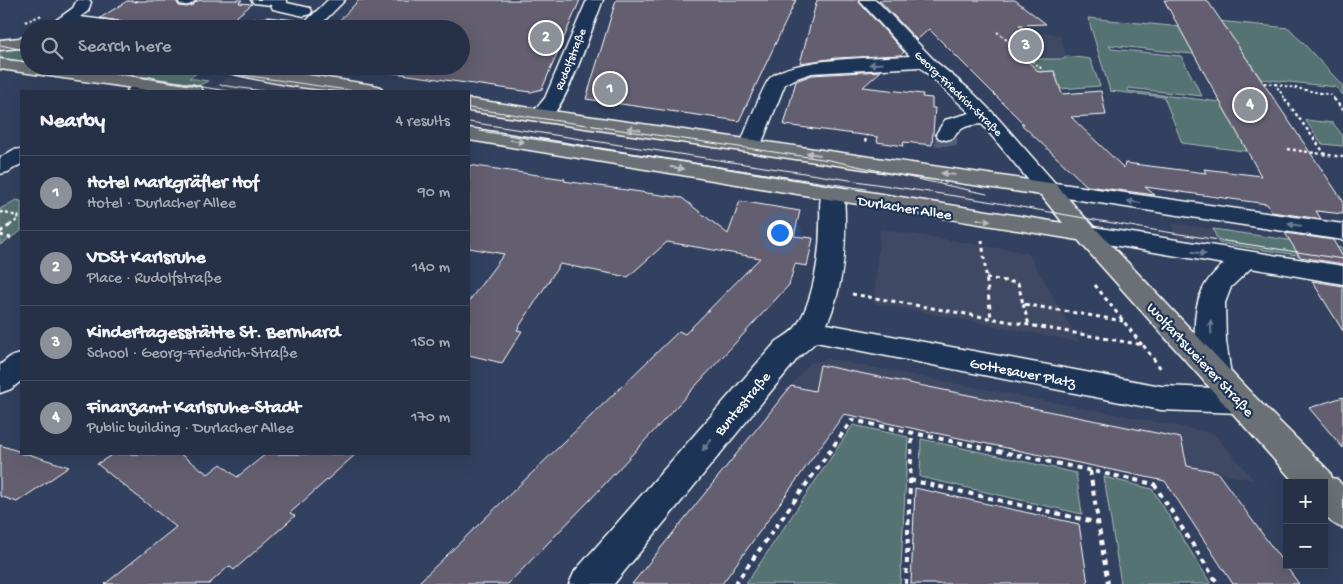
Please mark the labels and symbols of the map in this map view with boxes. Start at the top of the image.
pin: 2 [530,19,562,57]
street label: Rudolfstraße [553,26,591,93]
pin: 3 [1010,27,1042,65]
street label: Georg-Friedrich-Straße [911,49,1005,141]
one-way arrow [867,60,883,68]
pin: 1 [594,70,626,108]
pin: 4 [1234,86,1266,124]
one-way arrow [625,125,641,133]
one-way arrow [509,138,525,146]
one-way arrow [805,150,821,158]
one-way arrow [670,164,686,172]
one-way arrow [939,170,955,178]
street label: Durlacher Allee [856,193,953,225]
one-way arrow [1126,198,1142,206]
one-way arrow [976,216,992,224]
your location [767,220,793,246]
one-way arrow [1286,221,1302,229]
one-way arrow [1191,249,1207,257]
street label: Wolfartsweierer Straße [1142,300,1257,421]
one-way arrow [1206,319,1214,335]
street label: Gottesauer Platz [968,355,1077,393]
street label: Buntestraße [711,368,776,441]
one-way arrow [701,438,712,451]

